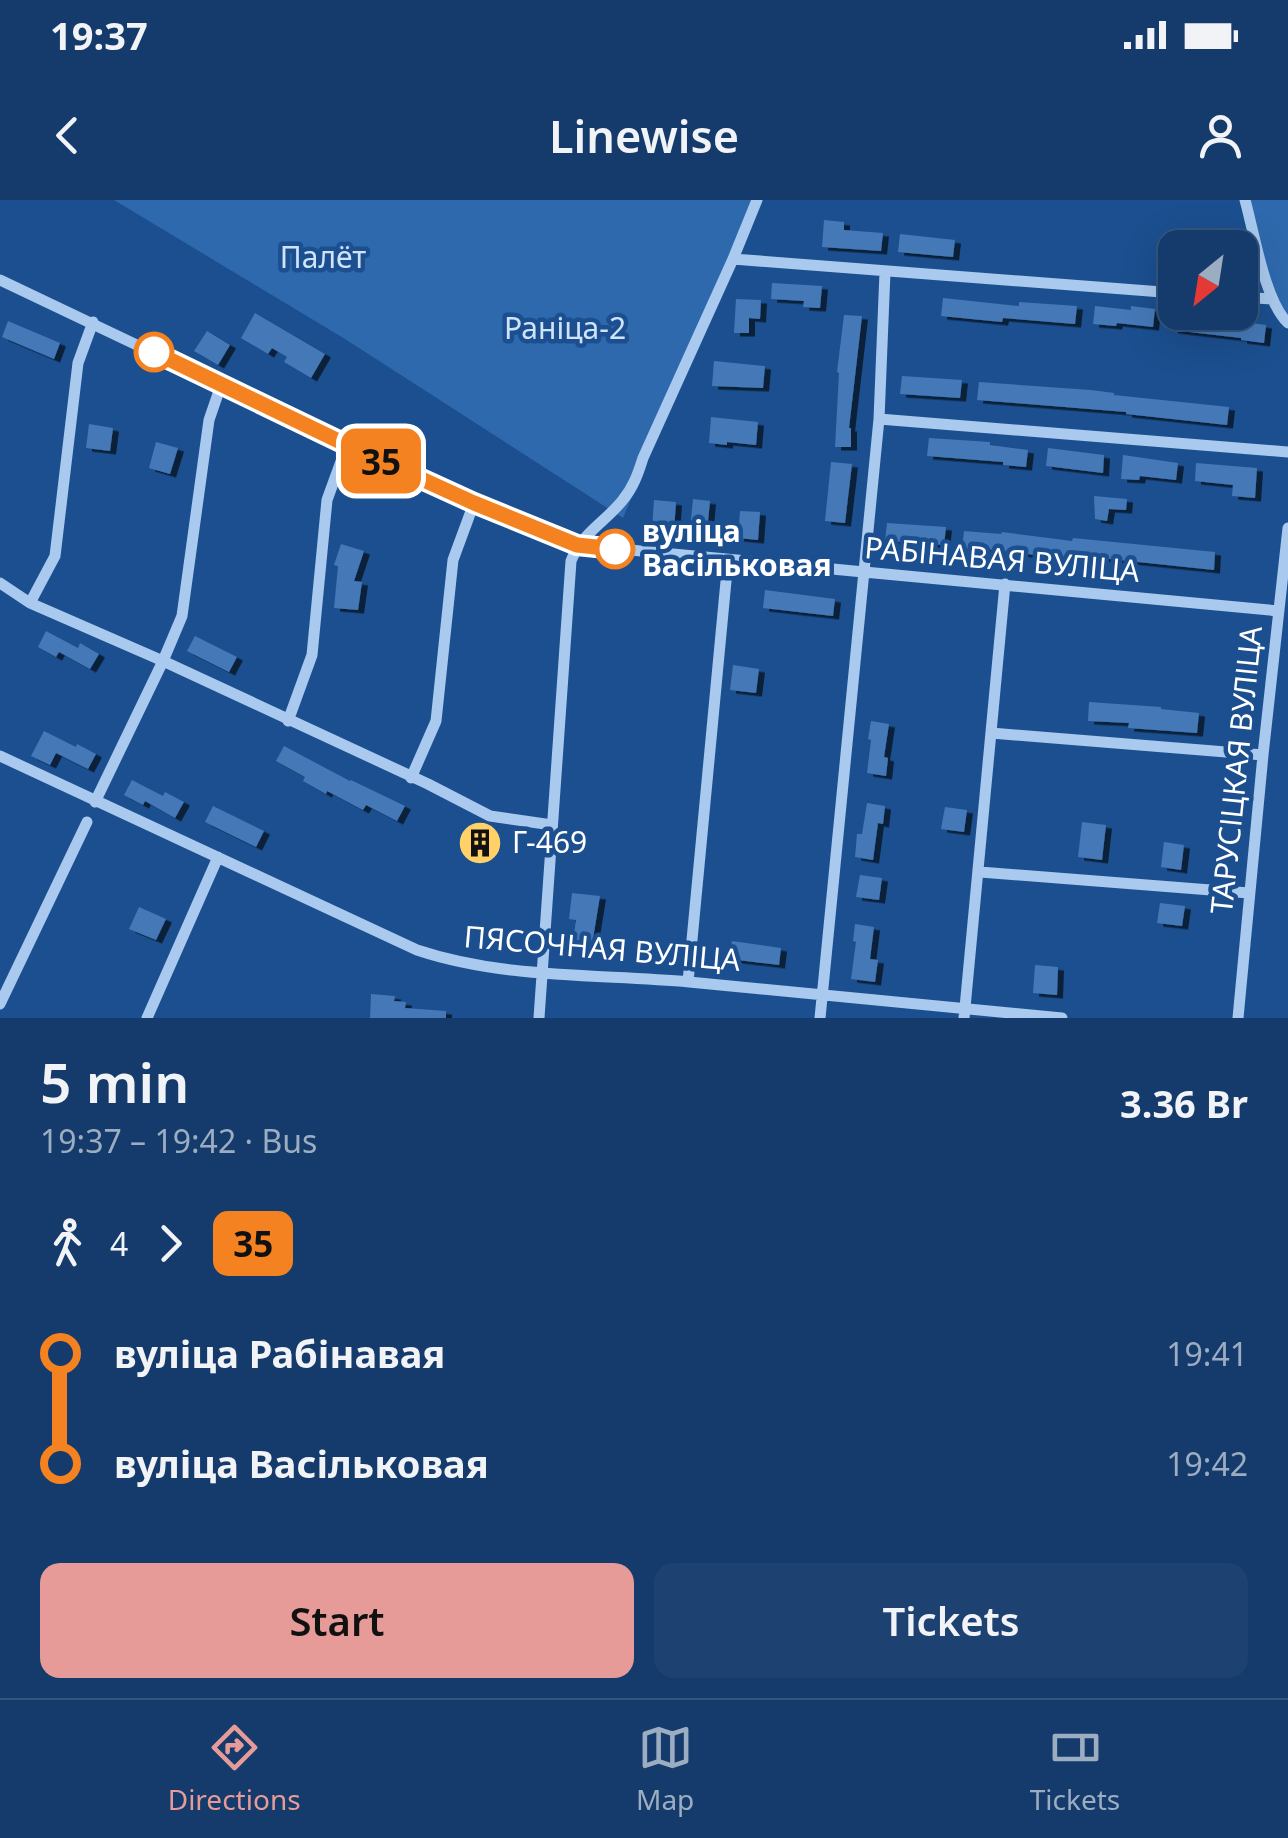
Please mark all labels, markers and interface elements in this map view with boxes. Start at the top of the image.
text: 19:37 [50,9,148,61]
text: Linewise [549,105,739,166]
icon: back [40,108,95,163]
icon: person [1193,108,1248,163]
north arrow [1158,230,1258,330]
map controls [1158,230,1258,330]
park label: Палёт [280,236,366,277]
park label: Раніца-2 [504,307,626,348]
unlabelled marker [135,333,173,371]
line badge: 35 [336,428,426,494]
text: 35 [361,438,401,485]
place label: вуліца Васільковая [642,510,832,585]
street label: РАБІНАВАЯ ВУЛІЦА [863,526,1142,591]
marker: вуліца Васільковая [596,530,634,568]
street label: ТАРУСІЦКАЯ ВУЛІЦА [1200,623,1271,916]
building icon: Г-469 [457,820,503,866]
place label: Г-469 [512,821,587,862]
street label: ПЯСОЧНАЯ ВУЛІЦА [462,915,743,980]
text: 5 min [40,1044,189,1119]
text: 3.36 Br [1120,1077,1248,1129]
text: 19:37 – 19:42 · Bus [40,1119,317,1162]
icon: walk [40,1216,95,1271]
icon: forward [143,1216,198,1271]
text: 35 [233,1220,273,1267]
text: 4 [110,1222,128,1265]
text: вуліца Рабінавая [114,1327,445,1379]
text: 19:41 [1166,1332,1248,1375]
text: вуліца Васільковая [114,1437,489,1489]
text: 19:42 [1166,1442,1248,1485]
button: Start [40,1563,634,1678]
button: Tickets [654,1563,1248,1678]
tab: Directions [168,1720,301,1818]
tab: Map [636,1720,694,1818]
tab: Tickets [1030,1720,1120,1818]

